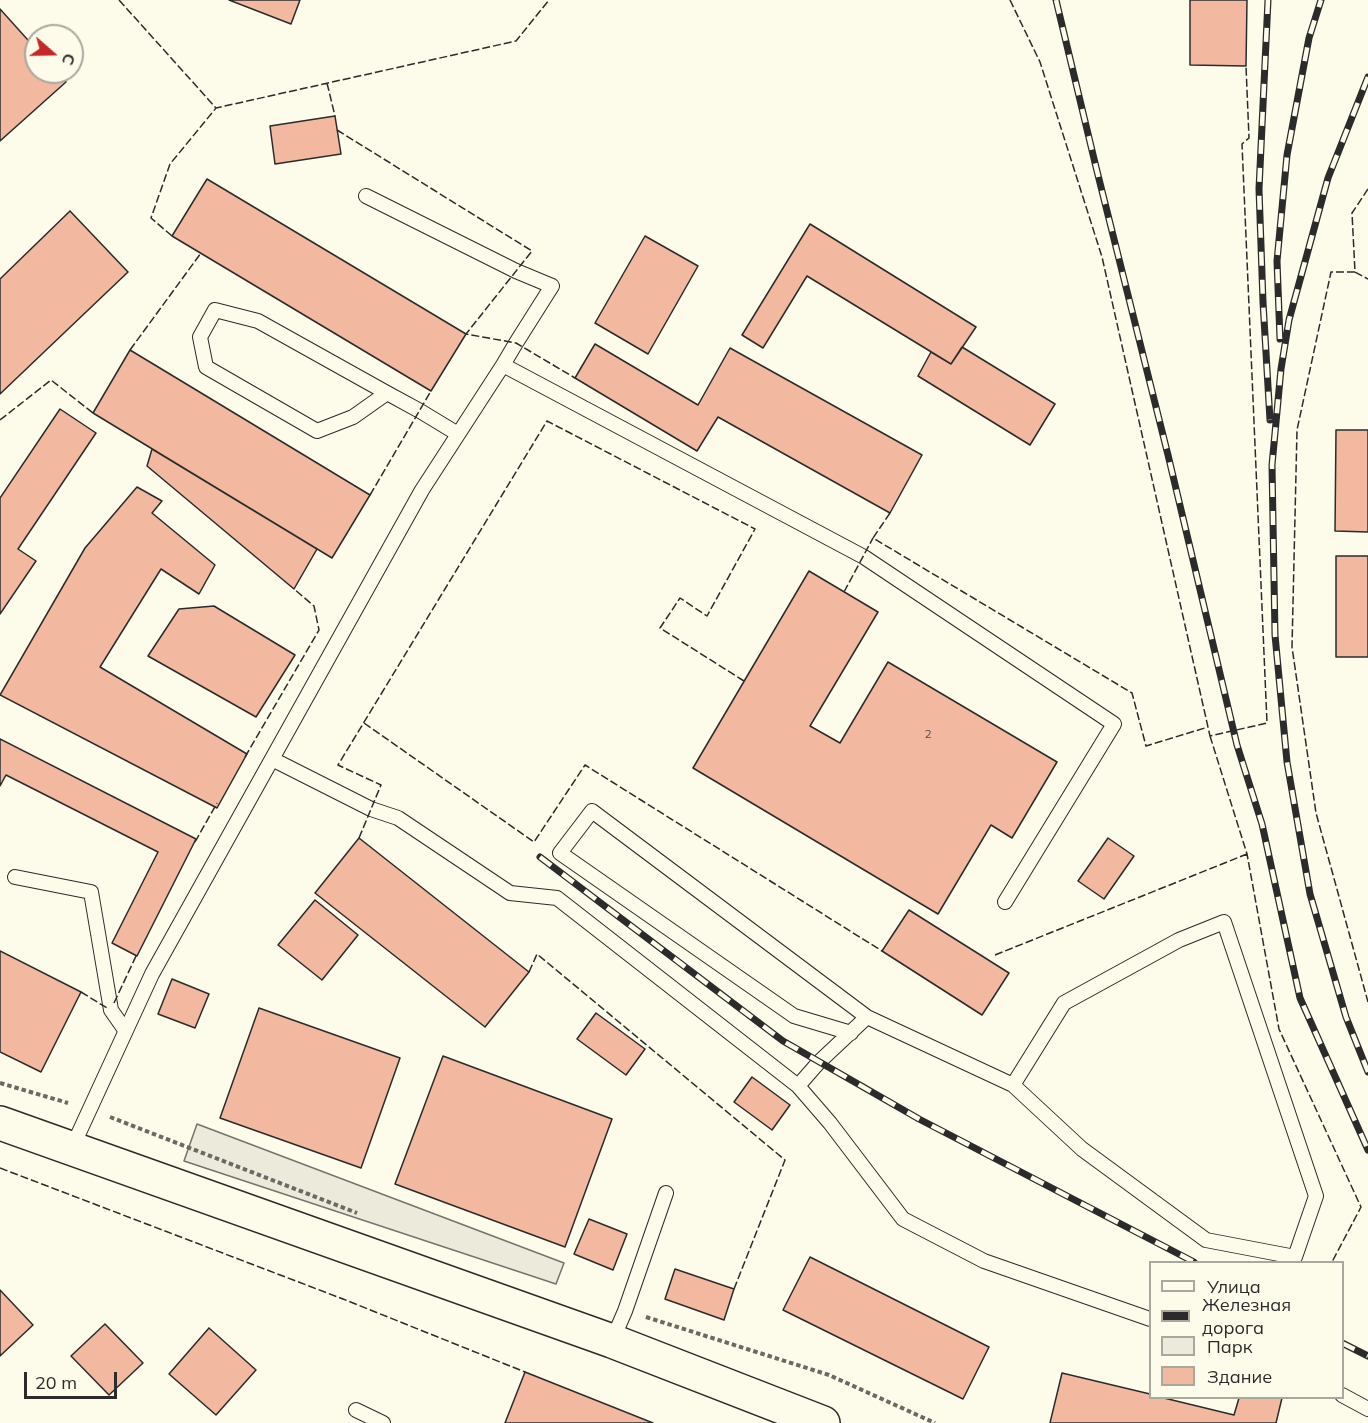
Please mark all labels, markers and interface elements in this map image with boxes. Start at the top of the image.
north arrow [24,24,84,84]
text: С [58,51,80,68]
house number: 2 [924,727,932,741]
legend [1149,1261,1344,1399]
text: Улица [1207,1275,1261,1298]
text: Железная дорога [1202,1293,1291,1339]
text: Парк [1207,1335,1252,1358]
scale bar [27,1360,120,1398]
text: Здание [1207,1365,1272,1388]
text: 20 m [35,1371,77,1394]

